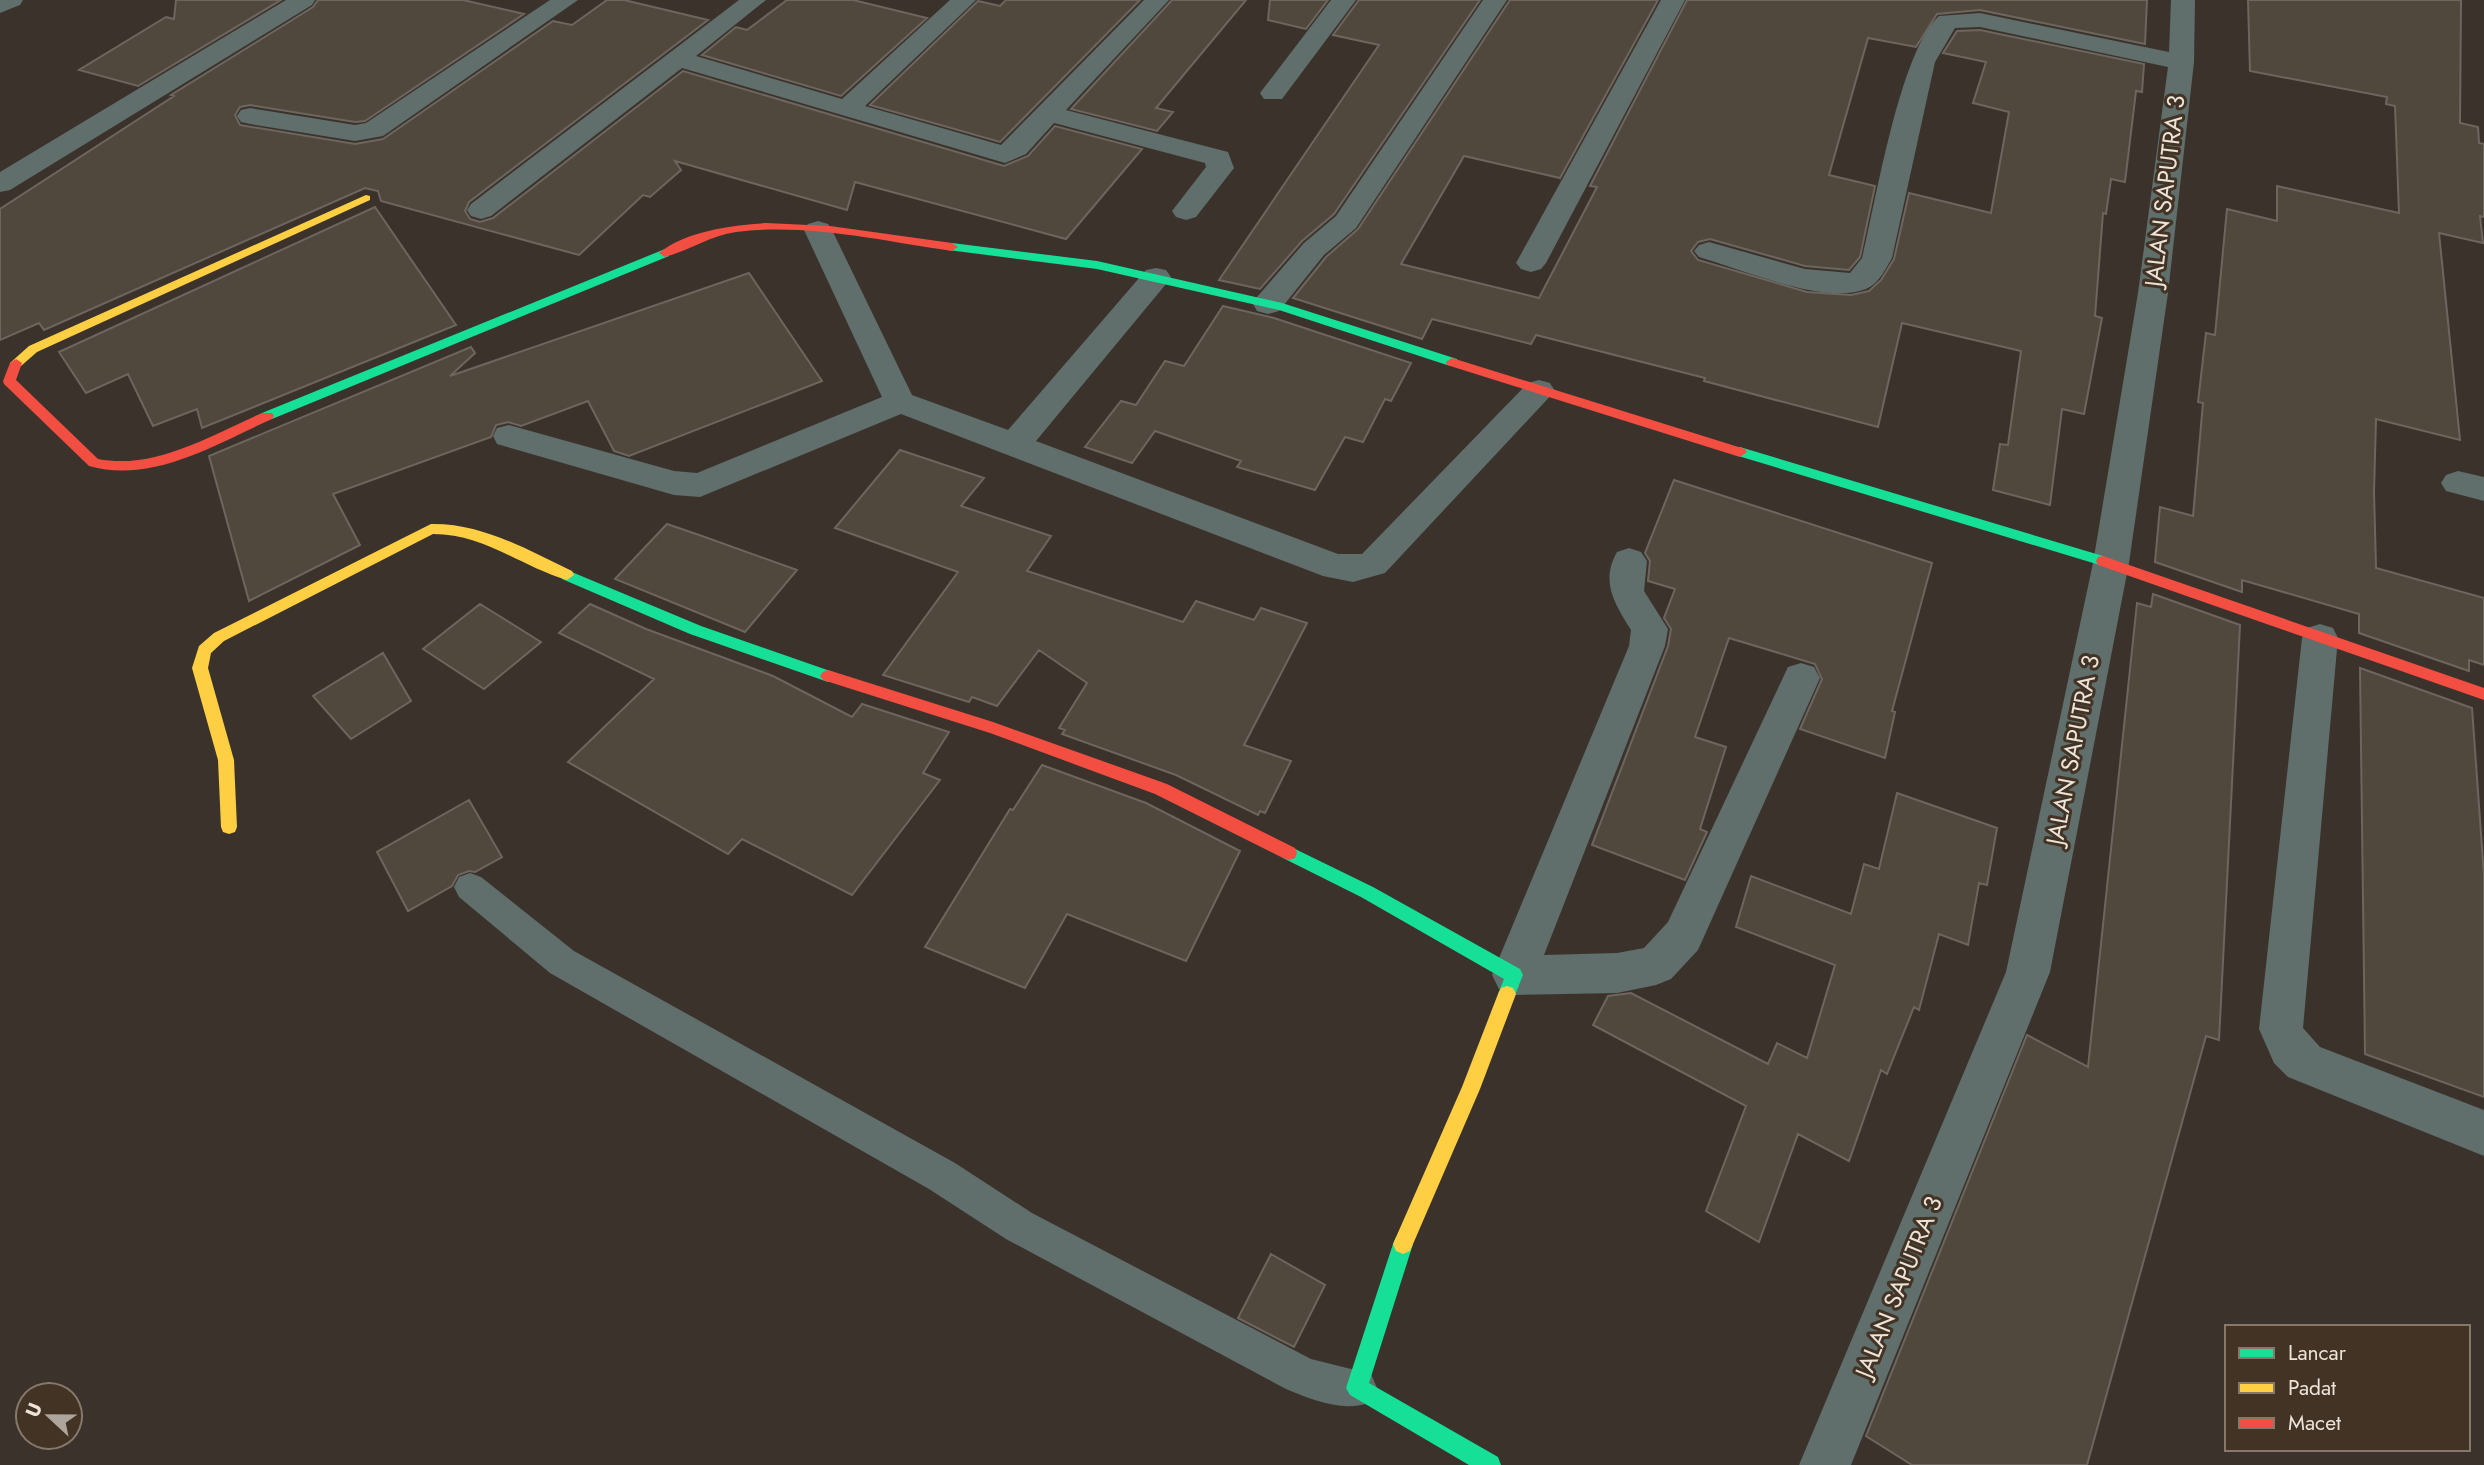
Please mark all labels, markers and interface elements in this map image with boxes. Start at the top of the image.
street label: JALAN SAPUTRA 3 [2135,93,2194,292]
street label: JALAN SAPUTRA 3 [2036,652,2108,851]
street label: JALAN SAPUTRA 3 [1845,1191,1951,1385]
legend [2225,1325,2470,1451]
text: Lancar [2288,1338,2347,1368]
text: Padat [2288,1373,2336,1403]
north arrow [14,1381,84,1451]
text: U [19,1399,49,1421]
text: Macet [2288,1408,2341,1438]

